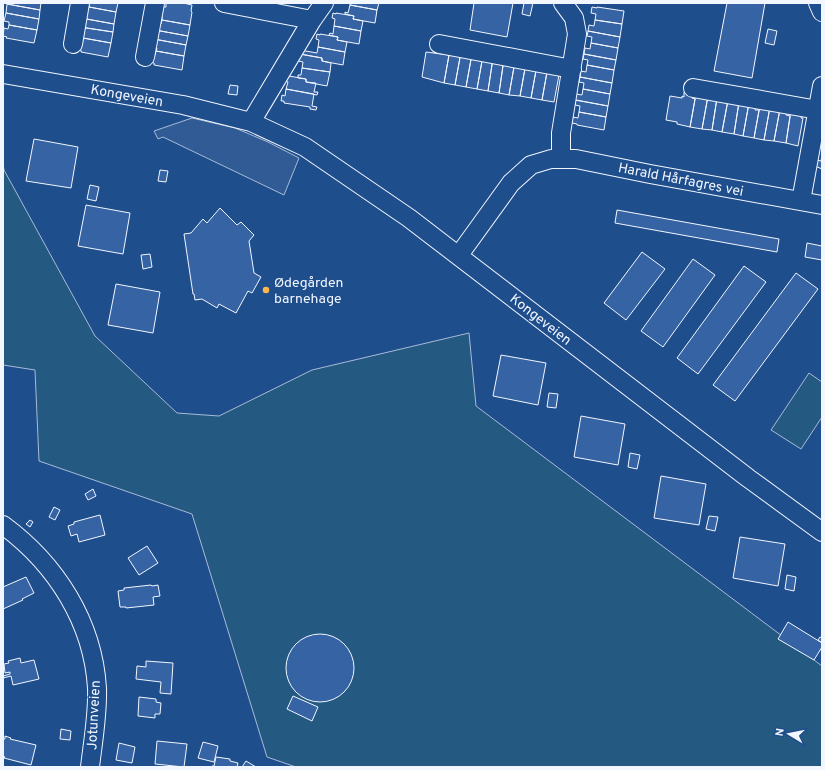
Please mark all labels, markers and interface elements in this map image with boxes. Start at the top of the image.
street label: Kongeveien [89,82,164,111]
street label: Harald Hårfagres vei [617,160,745,201]
place label: Ødegården barnehage [274,275,344,308]
marker: Ødegården barnehage [261,285,271,295]
street label: Kongeveien [506,291,574,350]
street label: Jotunveien [84,680,105,750]
north arrow [769,714,809,754]
text: N [773,727,788,738]

